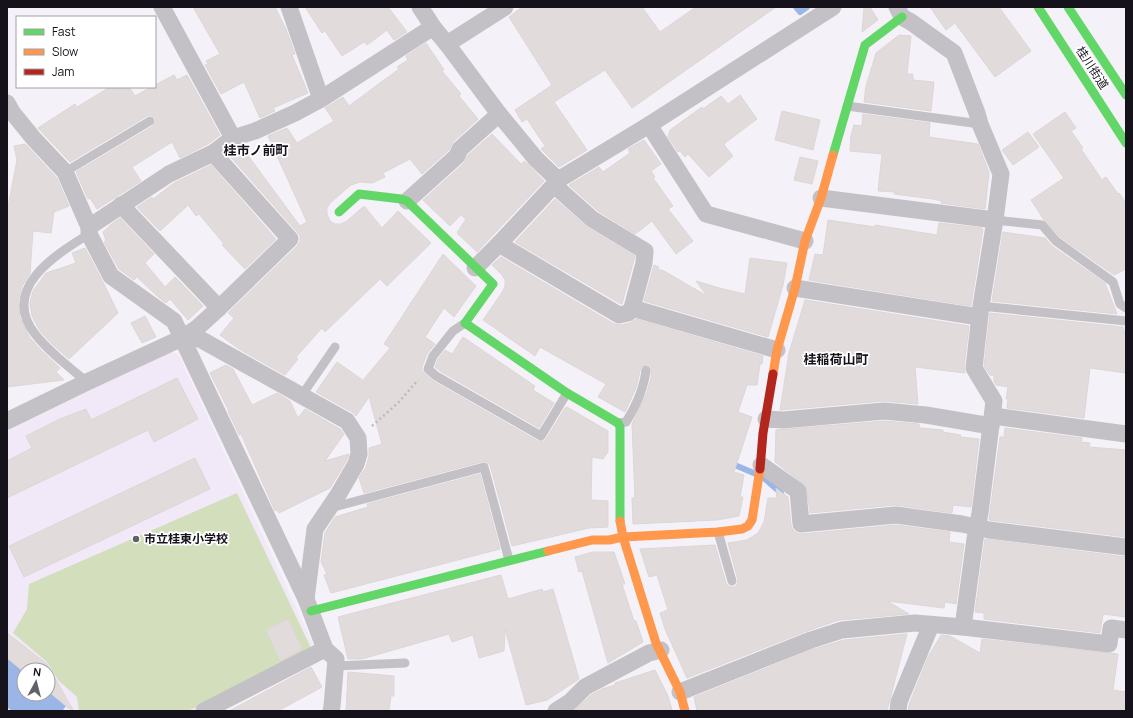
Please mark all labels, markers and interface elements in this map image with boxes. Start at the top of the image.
legend [16,16,156,88]
text: Fast [52,23,76,40]
text: Slow [52,43,78,60]
street label: 桂川街道 [1072,43,1113,92]
text: Jam [52,63,74,80]
district label: 桂市ノ前町 [223,141,289,159]
district label: 桂稲荷山町 [803,350,869,368]
place label: 市立桂東小学校 [144,530,228,547]
marker: 市立桂東小学校 [131,534,141,544]
north arrow [16,662,56,702]
text: N [32,664,42,680]

